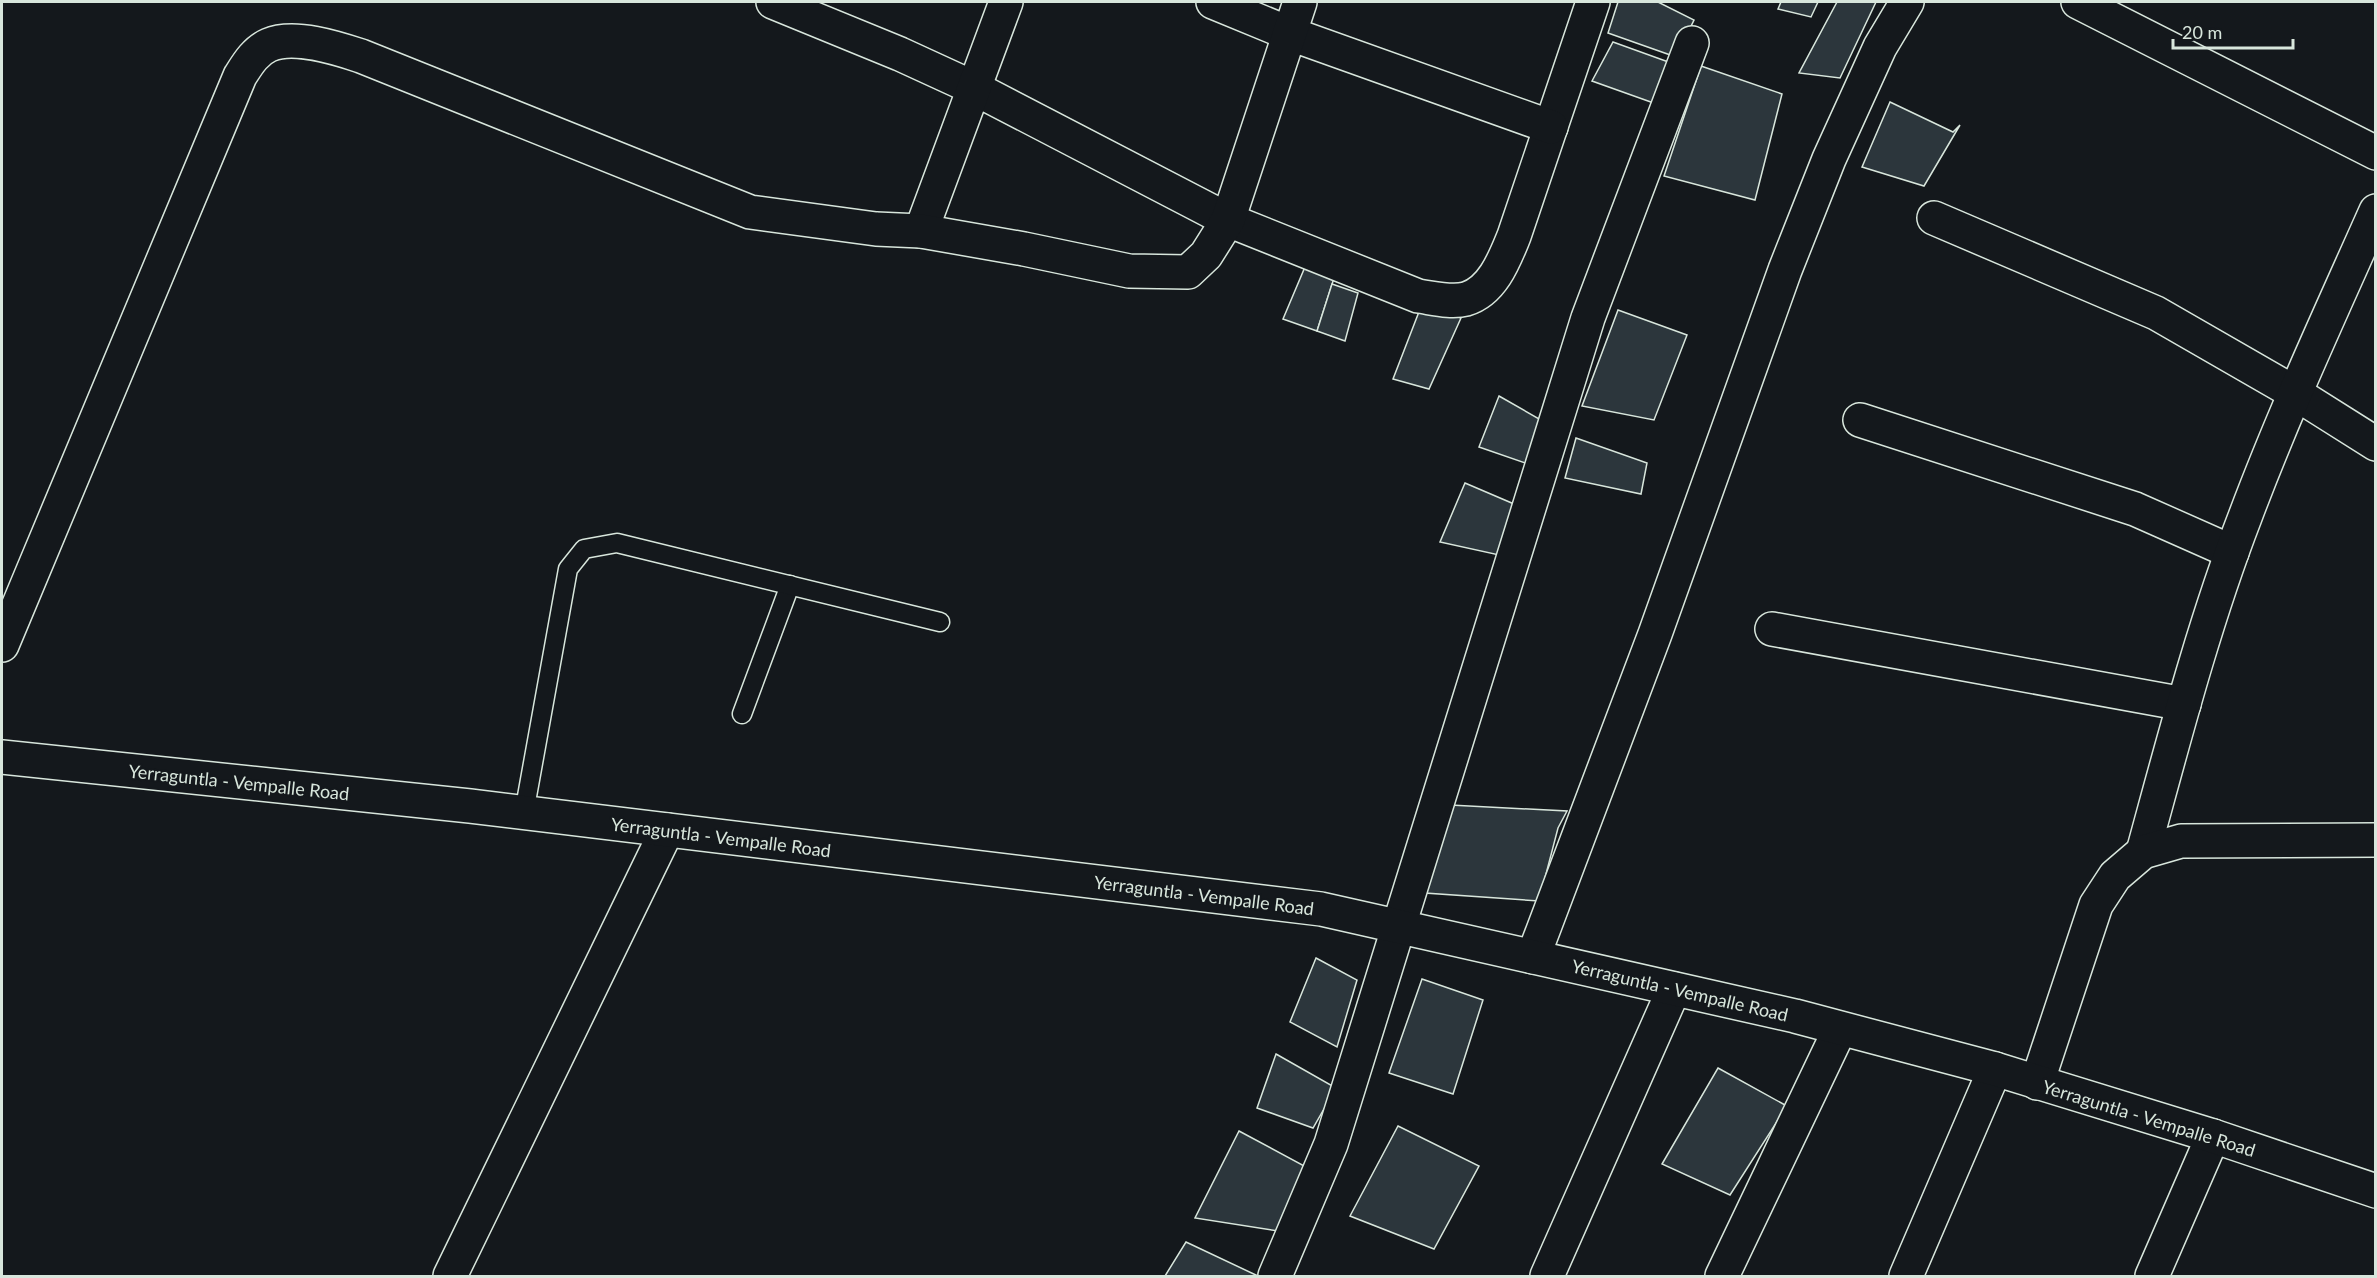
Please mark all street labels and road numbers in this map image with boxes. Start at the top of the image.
street label: Yerraguntla - Vempalle Road [128,759,350,805]
street label: Yerraguntla - Vempalle Road [610,813,832,861]
street label: Yerraguntla - Vempalle Road [1093,871,1315,919]
street label: Yerraguntla - Vempalle Road [1570,954,1790,1026]
street label: Yerraguntla - Vempalle Road [2040,1075,2258,1161]

